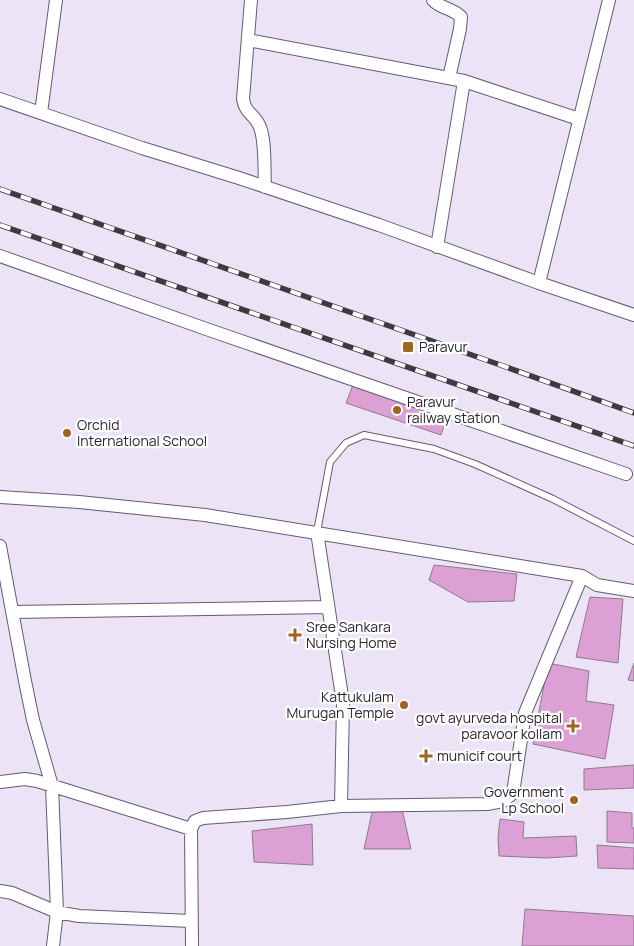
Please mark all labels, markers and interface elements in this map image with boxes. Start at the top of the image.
place label: Paravur [419,337,468,356]
marker: Paravur [401,340,415,354]
place label: Paravur railway station [407,392,500,427]
marker: Paravur railway station [391,404,403,416]
place label: Orchid International School [77,415,207,450]
marker: Orchid International School [61,427,73,439]
place label: Sree Sankara Nursing Home [306,617,397,652]
marker: Sree Sankara Nursing Home [288,628,302,642]
place label: Kattukulam Murugan Temple [287,687,394,722]
marker: Kattukulam Murugan Temple [398,699,410,711]
place label: govt ayurveda hospital paravoor kollam [416,708,562,743]
marker: govt ayurveda hospital paravoor kollam [566,719,580,733]
place label: municif court [437,746,523,765]
marker: municif court [419,749,433,763]
place label: Government Lp School [484,782,564,817]
marker: Government Lp School [568,794,580,806]

